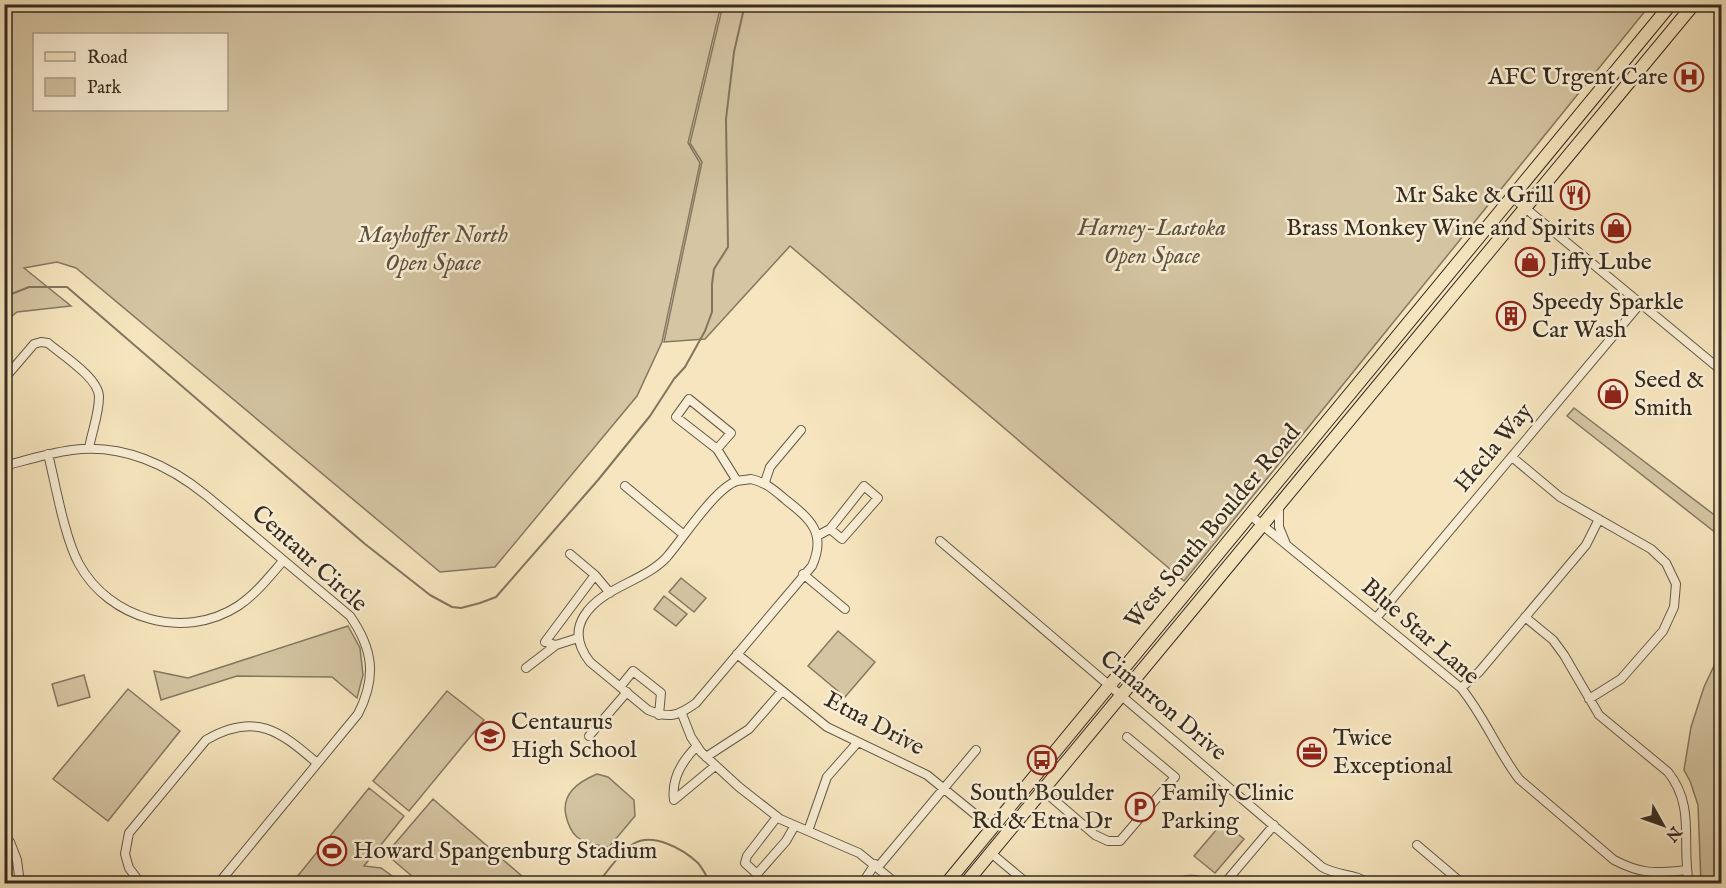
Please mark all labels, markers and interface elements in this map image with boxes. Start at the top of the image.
legend [33,33,228,111]
text: Road [87,47,128,70]
hospital icon: AFC Urgent Care [1673,61,1705,93]
place label: AFC Urgent Care [1487,62,1668,93]
text: Park [87,77,122,100]
restaurant icon: Mr Sake & Grill [1559,179,1591,211]
place label: Mr Sake & Grill [1395,180,1554,211]
shop icon: Brass Monkey Wine and Spirits [1600,212,1632,244]
park label: Harney-Lastoka Open Space [1077,213,1226,272]
place label: Brass Monkey Wine and Spirits [1286,213,1595,244]
park label: Mayhoffer North Open Space [358,220,508,279]
shop icon: Jiffy Lube [1514,246,1546,278]
place label: Jiffy Lube [1548,247,1652,278]
place label: Speedy Sparkle Car Wash [1532,287,1684,346]
building icon: Speedy Sparkle Car Wash [1495,300,1527,332]
place label: Seed & Smith [1634,365,1704,424]
shop icon: Seed & Smith [1597,378,1629,410]
street label: Hecla Way [1448,397,1540,499]
street label: West South Boulder Road [1118,418,1308,636]
street label: Centaur Circle [244,499,374,619]
street label: Blue Star Lane [1354,572,1486,692]
street label: Cimarron Drive [1093,644,1233,768]
street label: Etna Drive [819,685,929,763]
place label: Centaurus High School [511,707,637,766]
school or university icon: Centaurus High School [474,720,506,752]
place label: Twice Exceptional [1333,723,1453,782]
office icon: Twice Exceptional [1296,736,1328,768]
bus stop icon: South Boulder Rd & Etna Dr [1026,744,1058,776]
place label: South Boulder Rd & Etna Dr [970,778,1114,837]
place label: Family Clinic Parking [1161,778,1294,837]
parking icon: Family Clinic Parking [1124,791,1156,823]
north arrow [1633,795,1693,855]
text: N [1661,821,1686,845]
sports icon: Howard Spangenburg Stadium [316,835,348,867]
place label: Howard Spangenburg Stadium [353,836,657,867]

